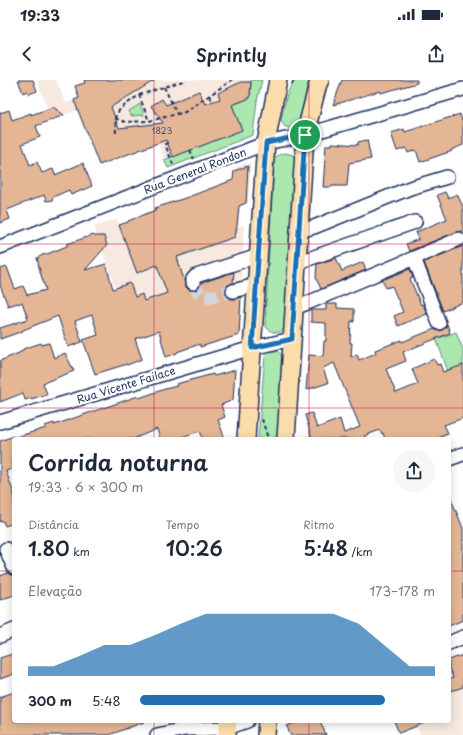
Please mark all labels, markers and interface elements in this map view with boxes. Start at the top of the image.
text: 19:33 [20,3,60,26]
text: Sprintly [196,41,267,68]
icon: back [16,43,38,65]
icon: share [425,43,447,65]
pin [288,118,322,152]
house number: 1823 [152,123,172,137]
icon: arrive [294,124,316,146]
street label: Rua General Rondon [141,143,249,198]
street label: Rua Vicente Failace [74,361,177,408]
text: Corrida noturna [28,445,208,478]
button: share [393,450,435,492]
text: 19:33 · 6 × 300 m [28,477,143,496]
text: Distância [28,516,79,533]
text: Tempo [166,516,199,533]
text: Ritmo [303,516,334,533]
text: 1.80 [28,533,70,563]
text: 10:26 [166,533,223,563]
text: 5:48 [303,533,348,563]
text: km [70,543,90,560]
text: /km [348,543,373,560]
text: Elevação [28,581,82,600]
text: 173–178 m [369,581,435,600]
text: 300 m [28,691,72,710]
text: 5:48 [92,691,121,710]

